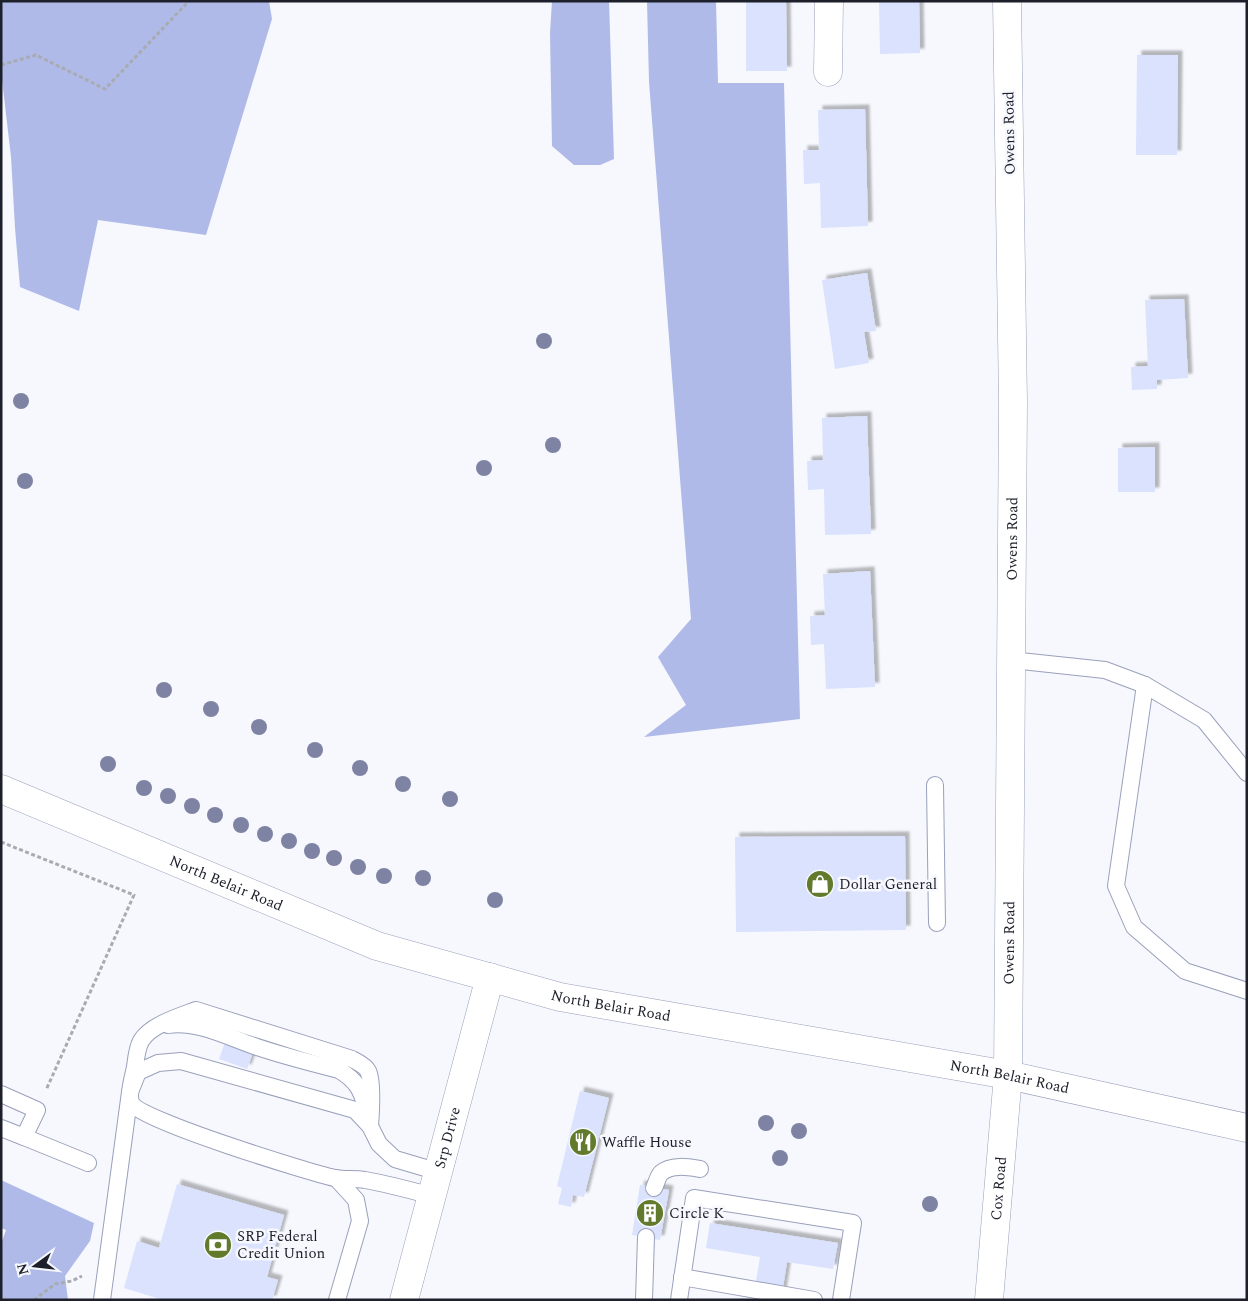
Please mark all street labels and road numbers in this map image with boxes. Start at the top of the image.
street label: Owens Road [997,91,1022,175]
street label: Owens Road [1001,497,1024,581]
street label: North Belair Road [166,850,286,917]
street label: Owens Road [998,901,1021,985]
street label: North Belair Road [548,984,672,1028]
street label: North Belair Road [948,1054,1071,1100]
street label: Srp Drive [428,1104,467,1171]
street label: Cox Road [985,1156,1013,1221]

